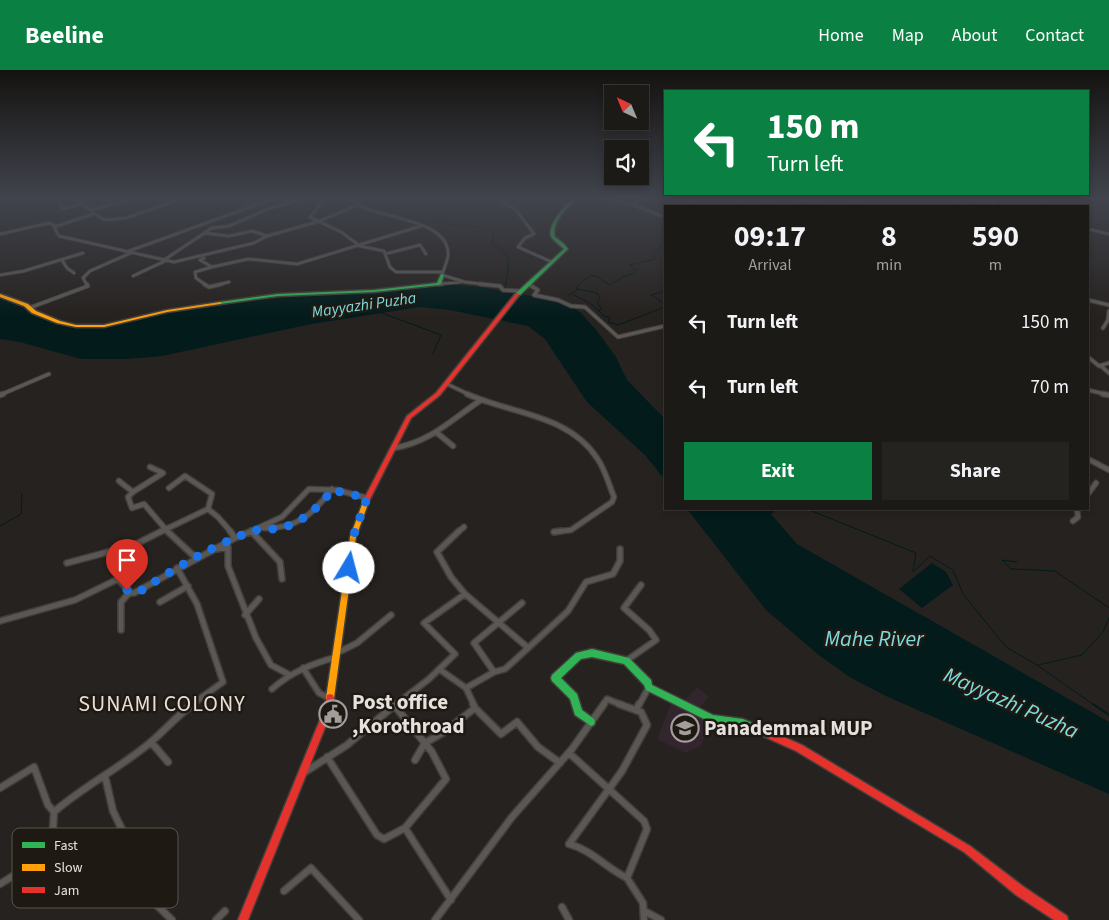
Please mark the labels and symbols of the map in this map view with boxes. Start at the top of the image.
north arrow [604,85,649,130]
water label: Mayyazhi Puzha [310,287,418,323]
pin [106,539,148,590]
position arrow [322,541,374,593]
water label: Mahe River [824,623,925,655]
water label: Mayyazhi Puzha [938,659,1084,747]
place label: Post office ,Korothroad [352,687,464,741]
district label: SUNAMI COLONY [78,688,246,720]
public building icon: Post office ,Korothroad [318,699,348,729]
school or university icon: Panademmal MUP [670,713,700,743]
place label: Panademmal MUP [704,713,873,743]
legend [12,828,178,908]
text: Fast [54,836,78,856]
text: Slow [54,858,83,878]
text: Jam [54,881,79,901]

